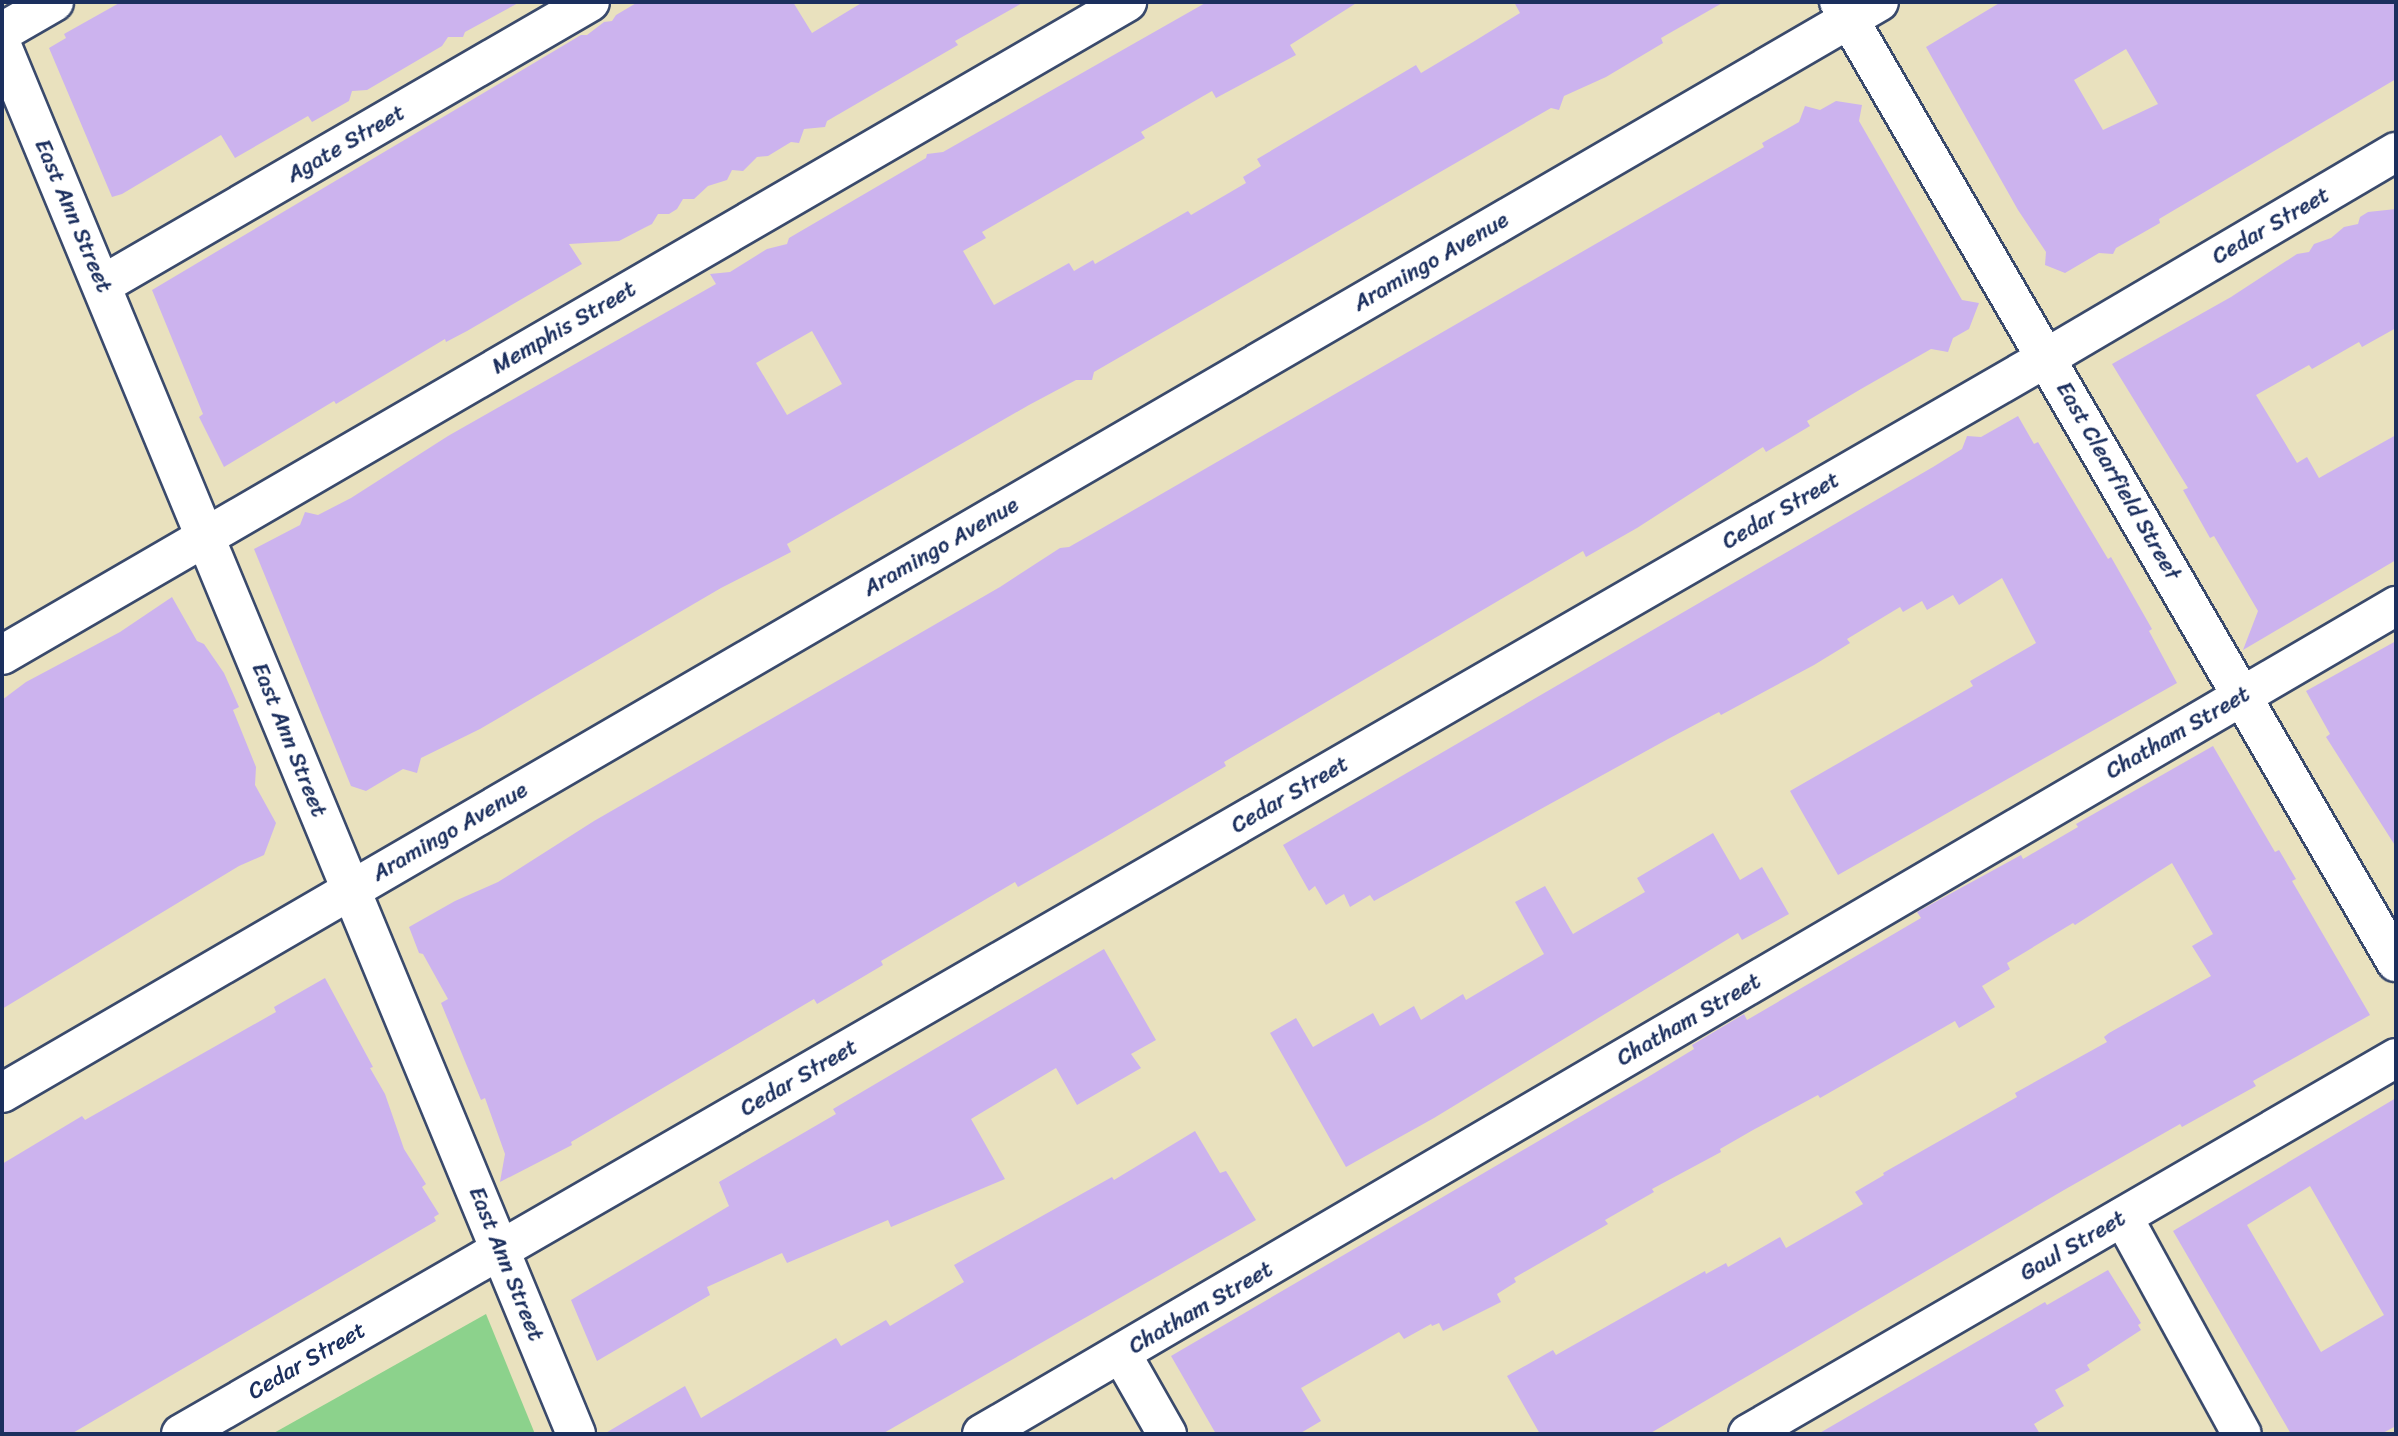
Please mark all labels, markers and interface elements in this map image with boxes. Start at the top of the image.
street label: Agate Street [282,99,410,189]
street label: East Ann Street [28,135,118,297]
street label: Cedar Street [2207,181,2335,271]
street label: Aramingo Avenue [1348,206,1514,318]
street label: Memphis Street [487,275,641,381]
street label: East Clearfield Street [2050,377,2186,585]
street label: Cedar Street [1717,466,1845,556]
street label: Aramingo Avenue [858,491,1024,603]
street label: East Ann Street [246,659,332,821]
street label: Chatham Street [2101,681,2255,785]
street label: Cedar Street [1226,750,1354,840]
street label: Aramingo Avenue [367,776,533,888]
street label: Chatham Street [1612,968,1766,1072]
street label: Cedar Street [735,1033,863,1123]
street label: East Ann Street [463,1183,549,1345]
street label: Gaul Street [2015,1205,2131,1287]
street label: Chatham Street [1124,1256,1278,1360]
street label: Cedar Street [243,1316,371,1406]

